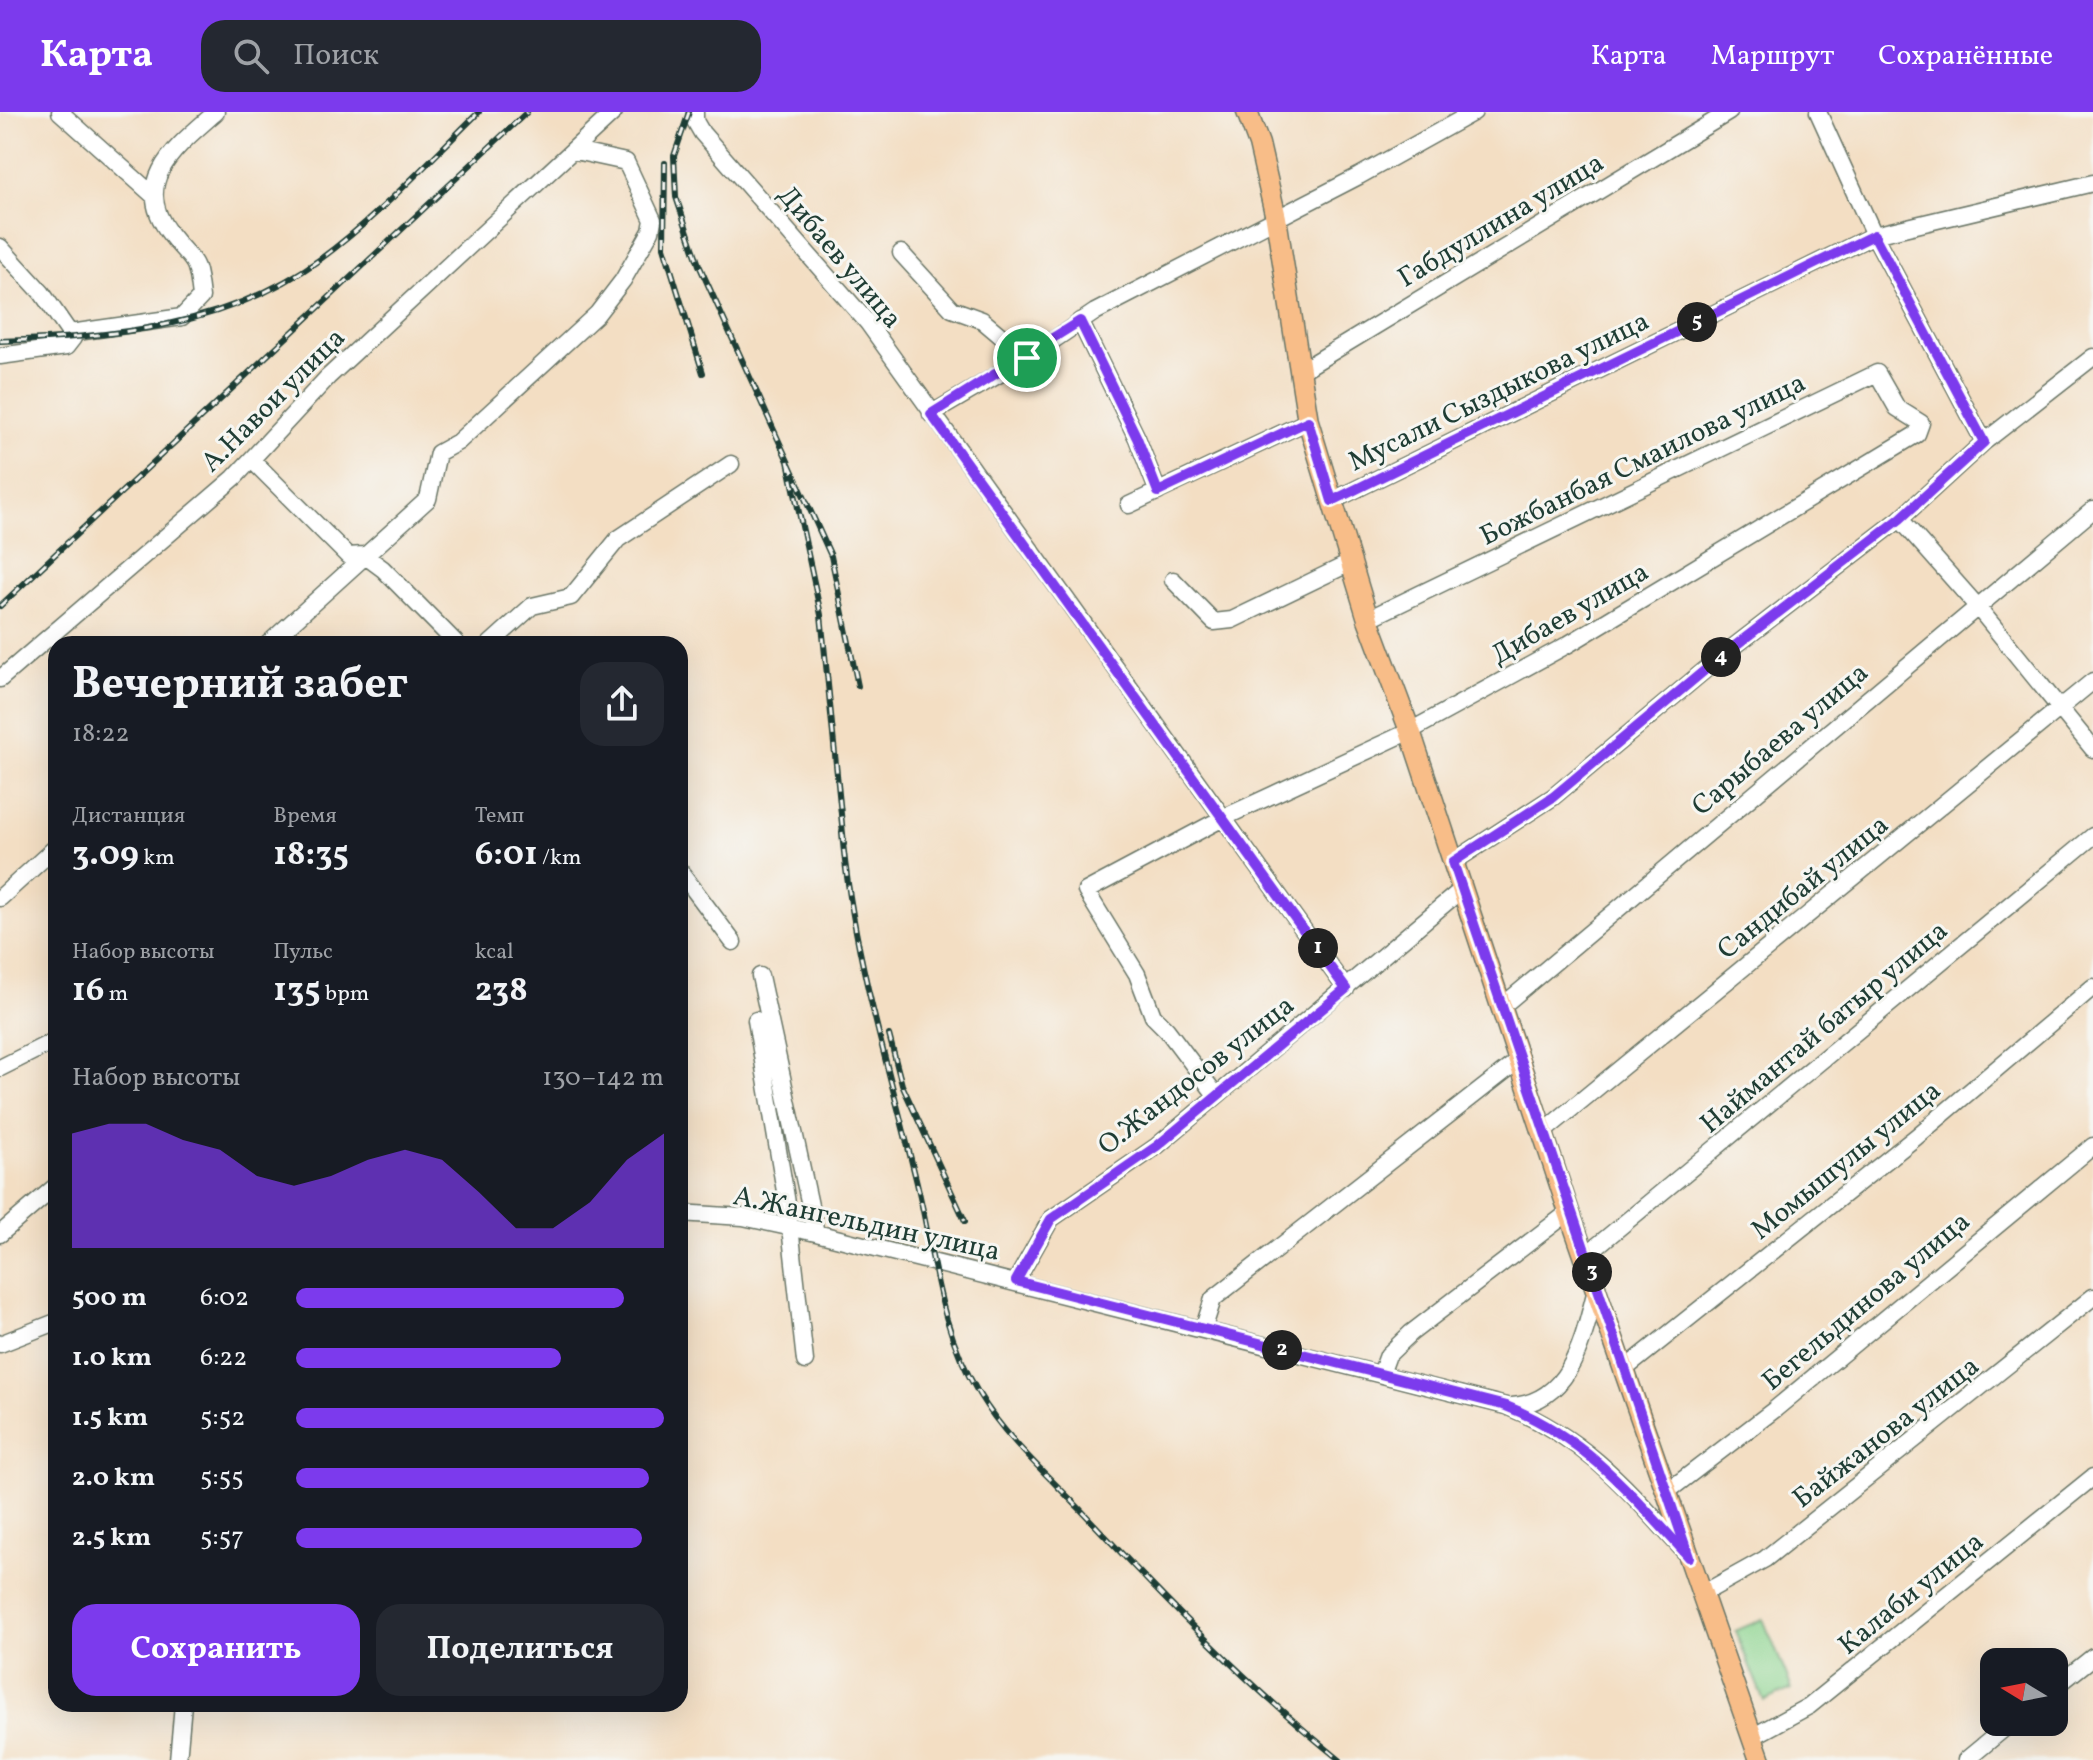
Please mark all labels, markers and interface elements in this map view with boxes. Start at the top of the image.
search box [201,20,761,92]
text: Карта [40,30,153,83]
icon: search [229,34,273,78]
text: Поиск [293,35,379,77]
text: Карта [1591,37,1667,76]
text: Маршрут [1711,37,1834,76]
text: Сохранённые [1878,37,2053,76]
street label: Габдуллина улица [1391,144,1612,298]
street label: Дибаев улица [767,178,911,338]
street label: Мусали Сыздыкова улица [1342,302,1656,482]
pin: 5 [1677,302,1717,342]
text: 5 [1692,306,1702,337]
street label: А.Навои улица [193,320,355,482]
pin [993,324,1061,392]
icon: arrive [1005,336,1049,380]
street label: Божбанбая Смаилова улица [1474,364,1813,556]
street label: Дибаев улица [1484,553,1656,675]
pin: 4 [1701,637,1741,677]
text: 4 [1714,641,1728,672]
street label: Сарыбаева улица [1684,654,1877,826]
text: Вечерний забег [72,655,408,716]
button: share [580,662,664,746]
text: 18:22 [72,716,129,752]
text: Дистанция [72,801,185,832]
text: Время [273,801,337,832]
text: Темп [475,801,524,832]
street label: Сандибай улица [1709,806,1898,969]
text: 3.09 [72,832,139,879]
text: 18:35 [273,832,349,879]
text: 6:01 [475,832,538,879]
text: km [139,843,175,874]
text: /km [538,843,581,874]
street label: Наймантай батыр улица [1692,912,1957,1143]
pin: 1 [1298,928,1338,968]
text: 1 [1314,932,1322,963]
text: Набор высоты [72,937,215,968]
text: Пульс [273,937,333,968]
text: kcal [475,937,514,968]
text: 16 [72,968,104,1015]
text: 135 [273,968,321,1015]
text: 238 [475,968,528,1015]
text: m [104,979,128,1010]
text: bpm [321,979,369,1010]
street label: О.Жандосов улица [1090,987,1303,1165]
text: Набор высоты [72,1060,240,1096]
text: 130–142 m [542,1060,664,1096]
street label: Момышулы улица [1743,1072,1950,1250]
street label: А.Жангельдин улица [729,1177,1003,1272]
street label: Бегельдинова улица [1754,1203,1979,1401]
pin: 3 [1572,1252,1612,1292]
text: 3 [1586,1256,1598,1287]
text: 500 m [72,1280,147,1316]
text: 6:02 [200,1280,249,1316]
pin: 2 [1262,1330,1302,1370]
text: 2 [1276,1334,1288,1365]
text: 1.0 km [72,1340,152,1376]
text: 6:22 [200,1340,247,1376]
street label: Байжанова улица [1785,1348,1988,1518]
text: 1.5 km [72,1400,148,1436]
text: 5:52 [200,1400,245,1436]
text: 2.0 km [72,1460,155,1496]
text: 5:55 [200,1460,244,1496]
text: 2.5 km [72,1520,151,1556]
text: 5:57 [200,1520,244,1556]
street label: Калаби улица [1831,1523,1993,1665]
button: Сохранить [72,1604,360,1696]
button: Поделиться [376,1604,664,1696]
north arrow [1980,1648,2068,1736]
map controls [1980,1648,2068,1736]

